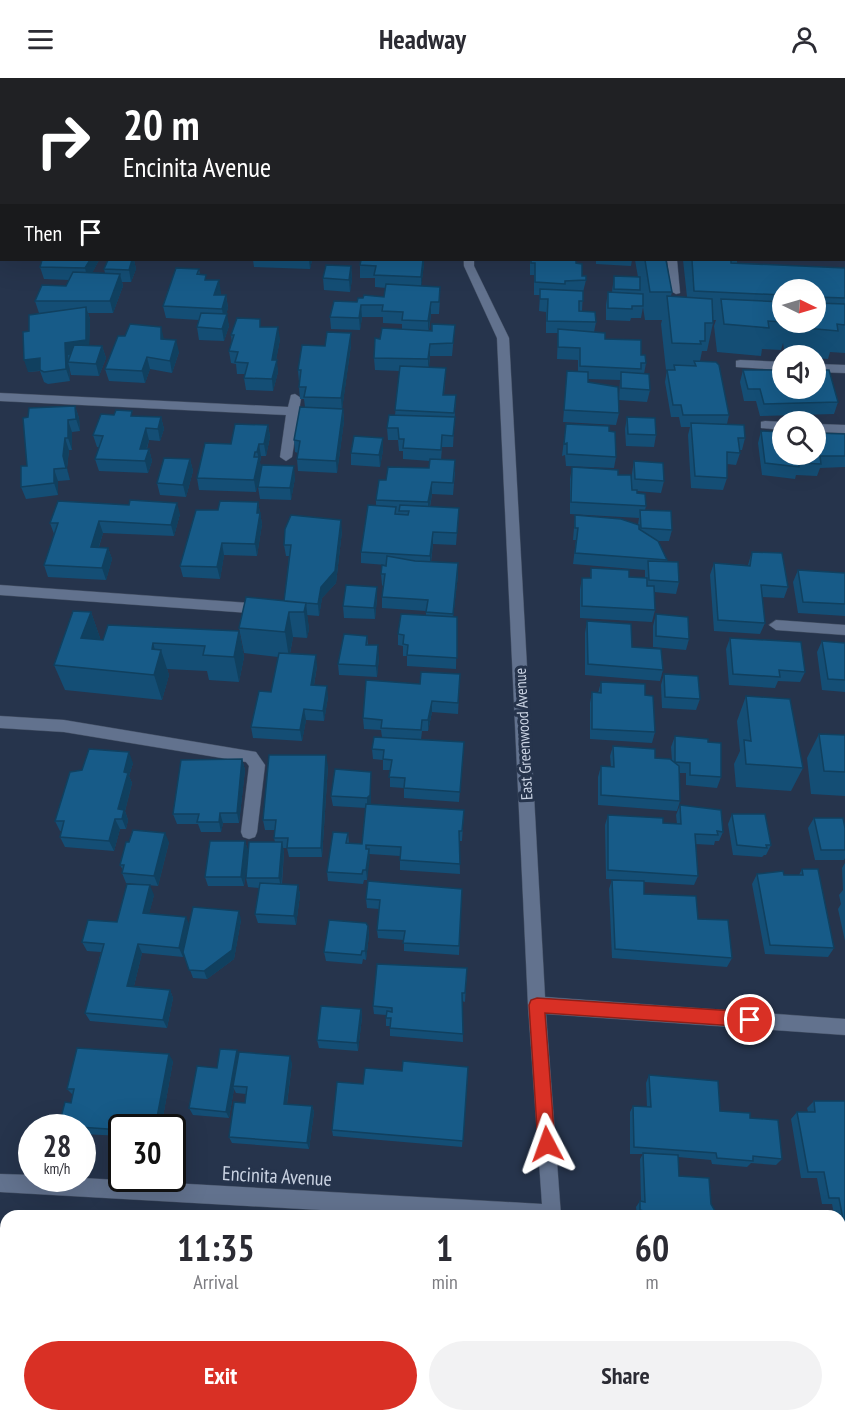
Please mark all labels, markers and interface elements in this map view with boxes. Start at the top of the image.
text: Headway [379,22,466,56]
icon: menu [24,23,57,56]
icon: person [788,23,821,56]
text: 20 m [123,97,200,152]
icon: right [24,102,102,180]
text: Encinita Avenue [123,150,271,184]
icon: arrive [74,216,107,249]
text: Then [24,219,62,247]
north arrow [772,279,826,333]
map controls [772,279,826,465]
button: sound [772,345,826,399]
button: search [772,411,826,465]
street label: East Greenwood Avenue [510,667,536,801]
pin [724,994,775,1045]
icon: arrive [733,1003,766,1036]
position arrow [515,1112,579,1176]
speed limit sign: 30 [108,1114,186,1192]
text: 28 [43,1126,71,1165]
text: km/h [44,1159,70,1178]
street label: Encinita Avenue [222,1160,332,1192]
text: 11:35 [177,1224,255,1271]
text: 1 [436,1224,453,1271]
text: 60 [635,1224,669,1271]
text: Arrival [193,1269,238,1295]
text: min [432,1269,458,1295]
text: m [645,1269,658,1295]
button: Exit [24,1341,417,1410]
button: Share [429,1341,822,1410]

